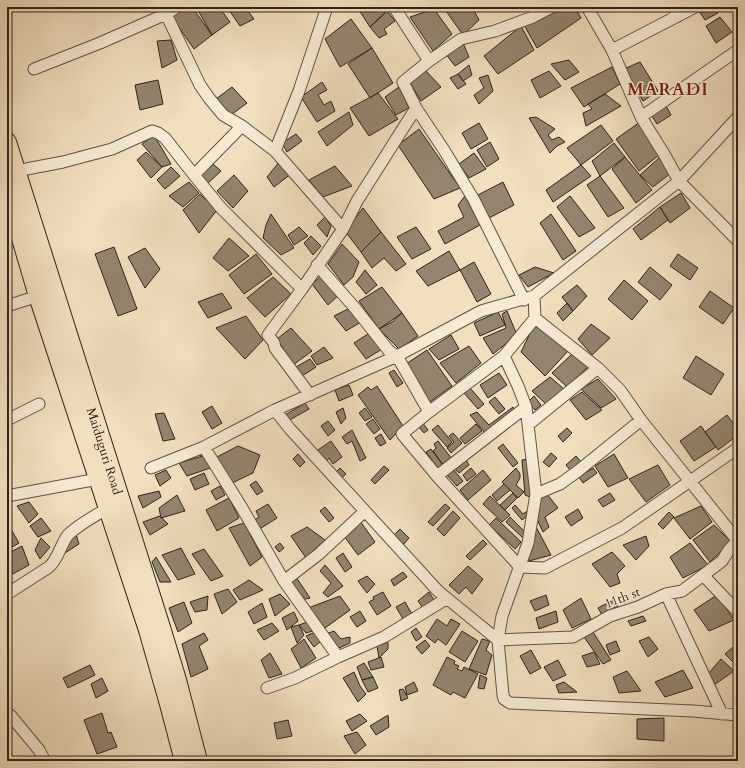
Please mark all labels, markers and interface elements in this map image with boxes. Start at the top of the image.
district label: MARADI [627,78,709,101]
street label: Maiduguri Road [82,405,126,497]
street label: 11th st [602,583,643,613]

